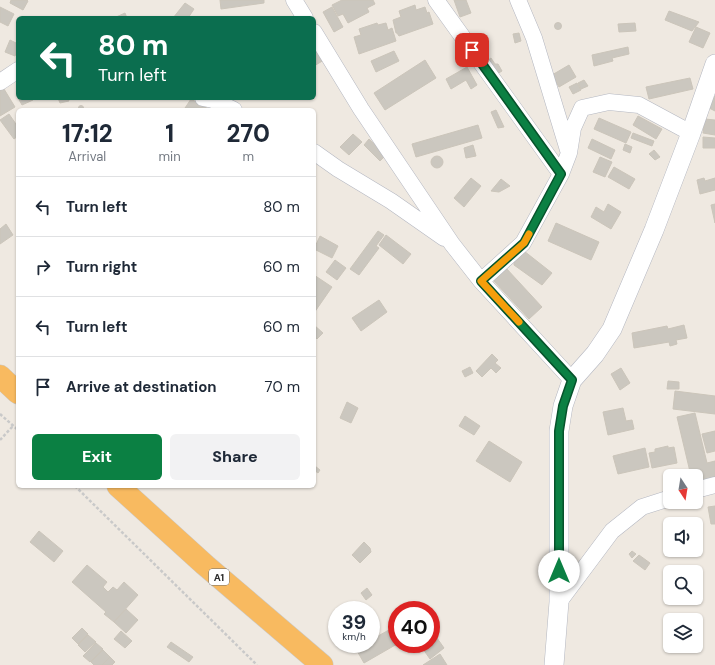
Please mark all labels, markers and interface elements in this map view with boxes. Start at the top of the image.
text: 80 m [98,27,168,64]
icon: left [32,32,84,84]
pin [455,33,489,67]
icon: arrive [461,39,483,61]
text: Turn left [98,63,167,87]
text: 17:12 [62,118,113,149]
text: 1 [165,118,174,149]
text: 270 [227,118,270,149]
text: Arrival [68,148,106,165]
text: min [159,148,181,165]
text: m [243,148,254,165]
icon: left [32,196,54,218]
text: Turn left [66,197,127,217]
text: 80 m [263,197,300,217]
icon: right [32,256,54,278]
text: Turn right [66,257,137,277]
text: 60 m [263,257,300,277]
icon: left [32,316,54,338]
text: Turn left [66,317,127,337]
text: 60 m [263,317,300,337]
icon: arrive [32,376,54,398]
text: Arrive at destination [66,377,217,397]
text: 70 m [265,377,300,397]
button: Exit [32,434,162,480]
button: Share [170,434,300,480]
north arrow [663,469,703,509]
map controls [663,469,703,653]
button: sound [663,517,703,557]
position arrow [538,550,580,592]
button: search [663,565,703,605]
road number: A1 [209,569,229,585]
speed limit sign: 40 [388,601,440,653]
text: 39 [342,609,366,635]
button: layers [663,613,703,653]
text: km/h [342,630,366,643]

